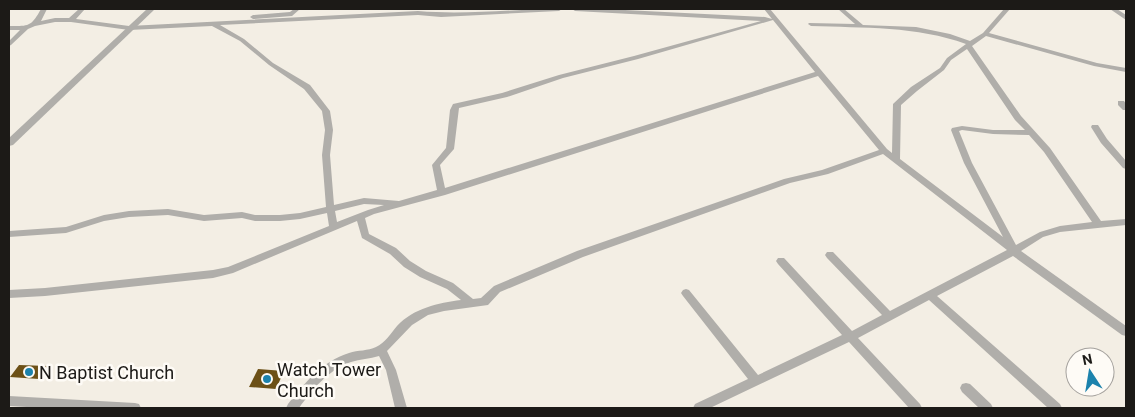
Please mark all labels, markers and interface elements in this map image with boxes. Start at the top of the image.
north arrow [1065,347,1115,397]
text: N [1081,350,1094,368]
place label: Watch Tower Church [277,359,381,401]
place label: N Baptist Church [39,362,174,383]
marker: N Baptist Church [23,366,35,378]
marker: Watch Tower Church [261,373,273,385]

